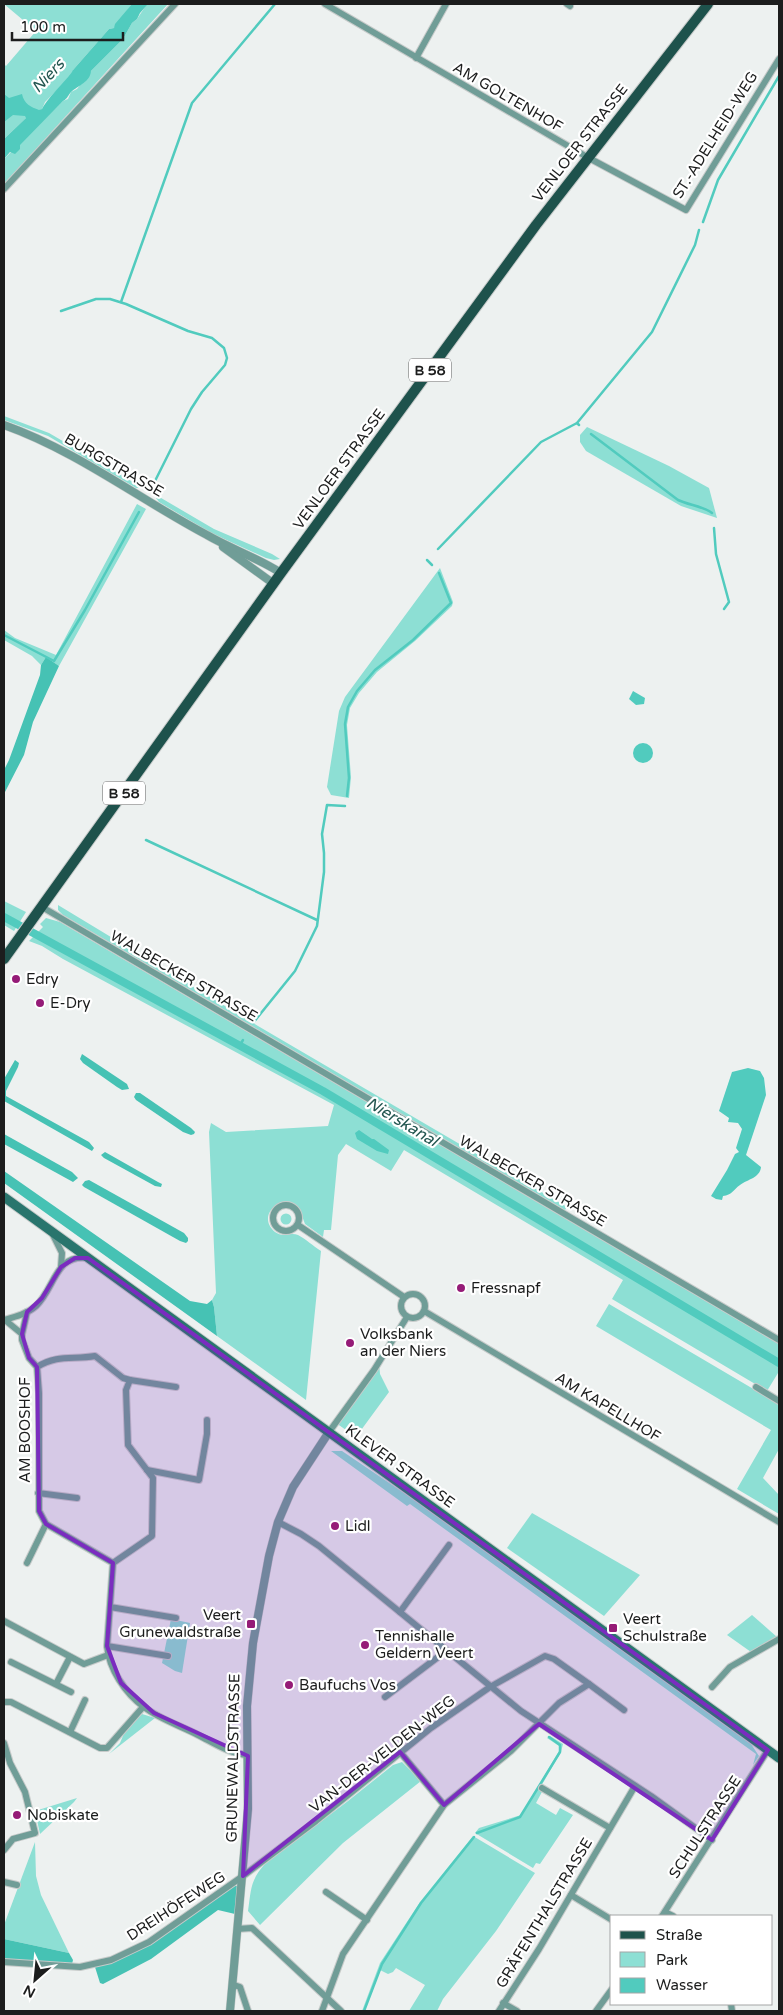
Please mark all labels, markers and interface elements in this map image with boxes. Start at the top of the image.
scale bar [12,10,124,42]
text: 100 m [20,18,66,36]
water label: Niers [27,54,70,97]
street label: AM GOLTENHOF [450,58,566,136]
street label: ST.-ADELHEID-WEG [669,68,761,202]
street label: VENLOER STRASSE [528,80,632,206]
road number: B 58 [409,358,451,382]
street label: VENLOER STRASSE [289,405,389,533]
street label: BURGSTRASSE [61,429,167,501]
road number: B 58 [103,781,145,804]
street label: WALBECKER STRASSE [107,926,261,1026]
place label: Edry [26,970,59,988]
marker: Edry [10,973,22,985]
place label: E-Dry [50,994,91,1012]
marker: E-Dry [34,997,46,1009]
water label: Nierskanal [363,1093,443,1152]
street label: WALBECKER STRASSE [456,1131,610,1231]
place label: Fressnapf [471,1279,541,1297]
marker: Fressnapf [455,1282,467,1294]
place label: Volksbank an der Niers [360,1325,446,1360]
marker: Volksbank an der Niers [344,1337,356,1349]
street label: AM KAPELLHOF [552,1368,664,1446]
street label: AM BOOSHOF [16,1377,34,1483]
street label: KLEVER STRASSE [342,1420,458,1512]
place label: Lidl [345,1517,371,1535]
marker: Lidl [329,1520,341,1532]
place label: Veert Grunewaldstraße [119,1606,241,1641]
place label: Veert Schulstraße [623,1610,707,1645]
marker: Veert Grunewaldstraße [245,1618,257,1630]
marker: Veert Schulstraße [607,1622,619,1634]
place label: Tennishalle Geldern Veert [375,1627,474,1662]
marker: Tennishalle Geldern Veert [359,1639,371,1651]
street label: GRUNEWALDSTRASSE [223,1673,243,1843]
place label: Baufuchs Vos [299,1676,396,1694]
marker: Baufuchs Vos [283,1679,295,1691]
street label: VAN-DER-VELDEN-WEG [306,1692,458,1816]
street label: SCHULSTRASSE [665,1772,745,1882]
place label: Nobiskate [27,1806,99,1824]
marker: Nobiskate [11,1809,23,1821]
street label: GRÄFENTHALSTRASSE [492,1835,596,1991]
street label: DREIHÖFEWEG [123,1867,229,1945]
legend [610,1915,773,2005]
text: Straße [656,1926,702,1944]
text: Park [656,1951,688,1969]
north arrow [10,1955,60,2005]
text: Wasser [656,1976,708,1994]
text: N [20,1981,38,2001]

